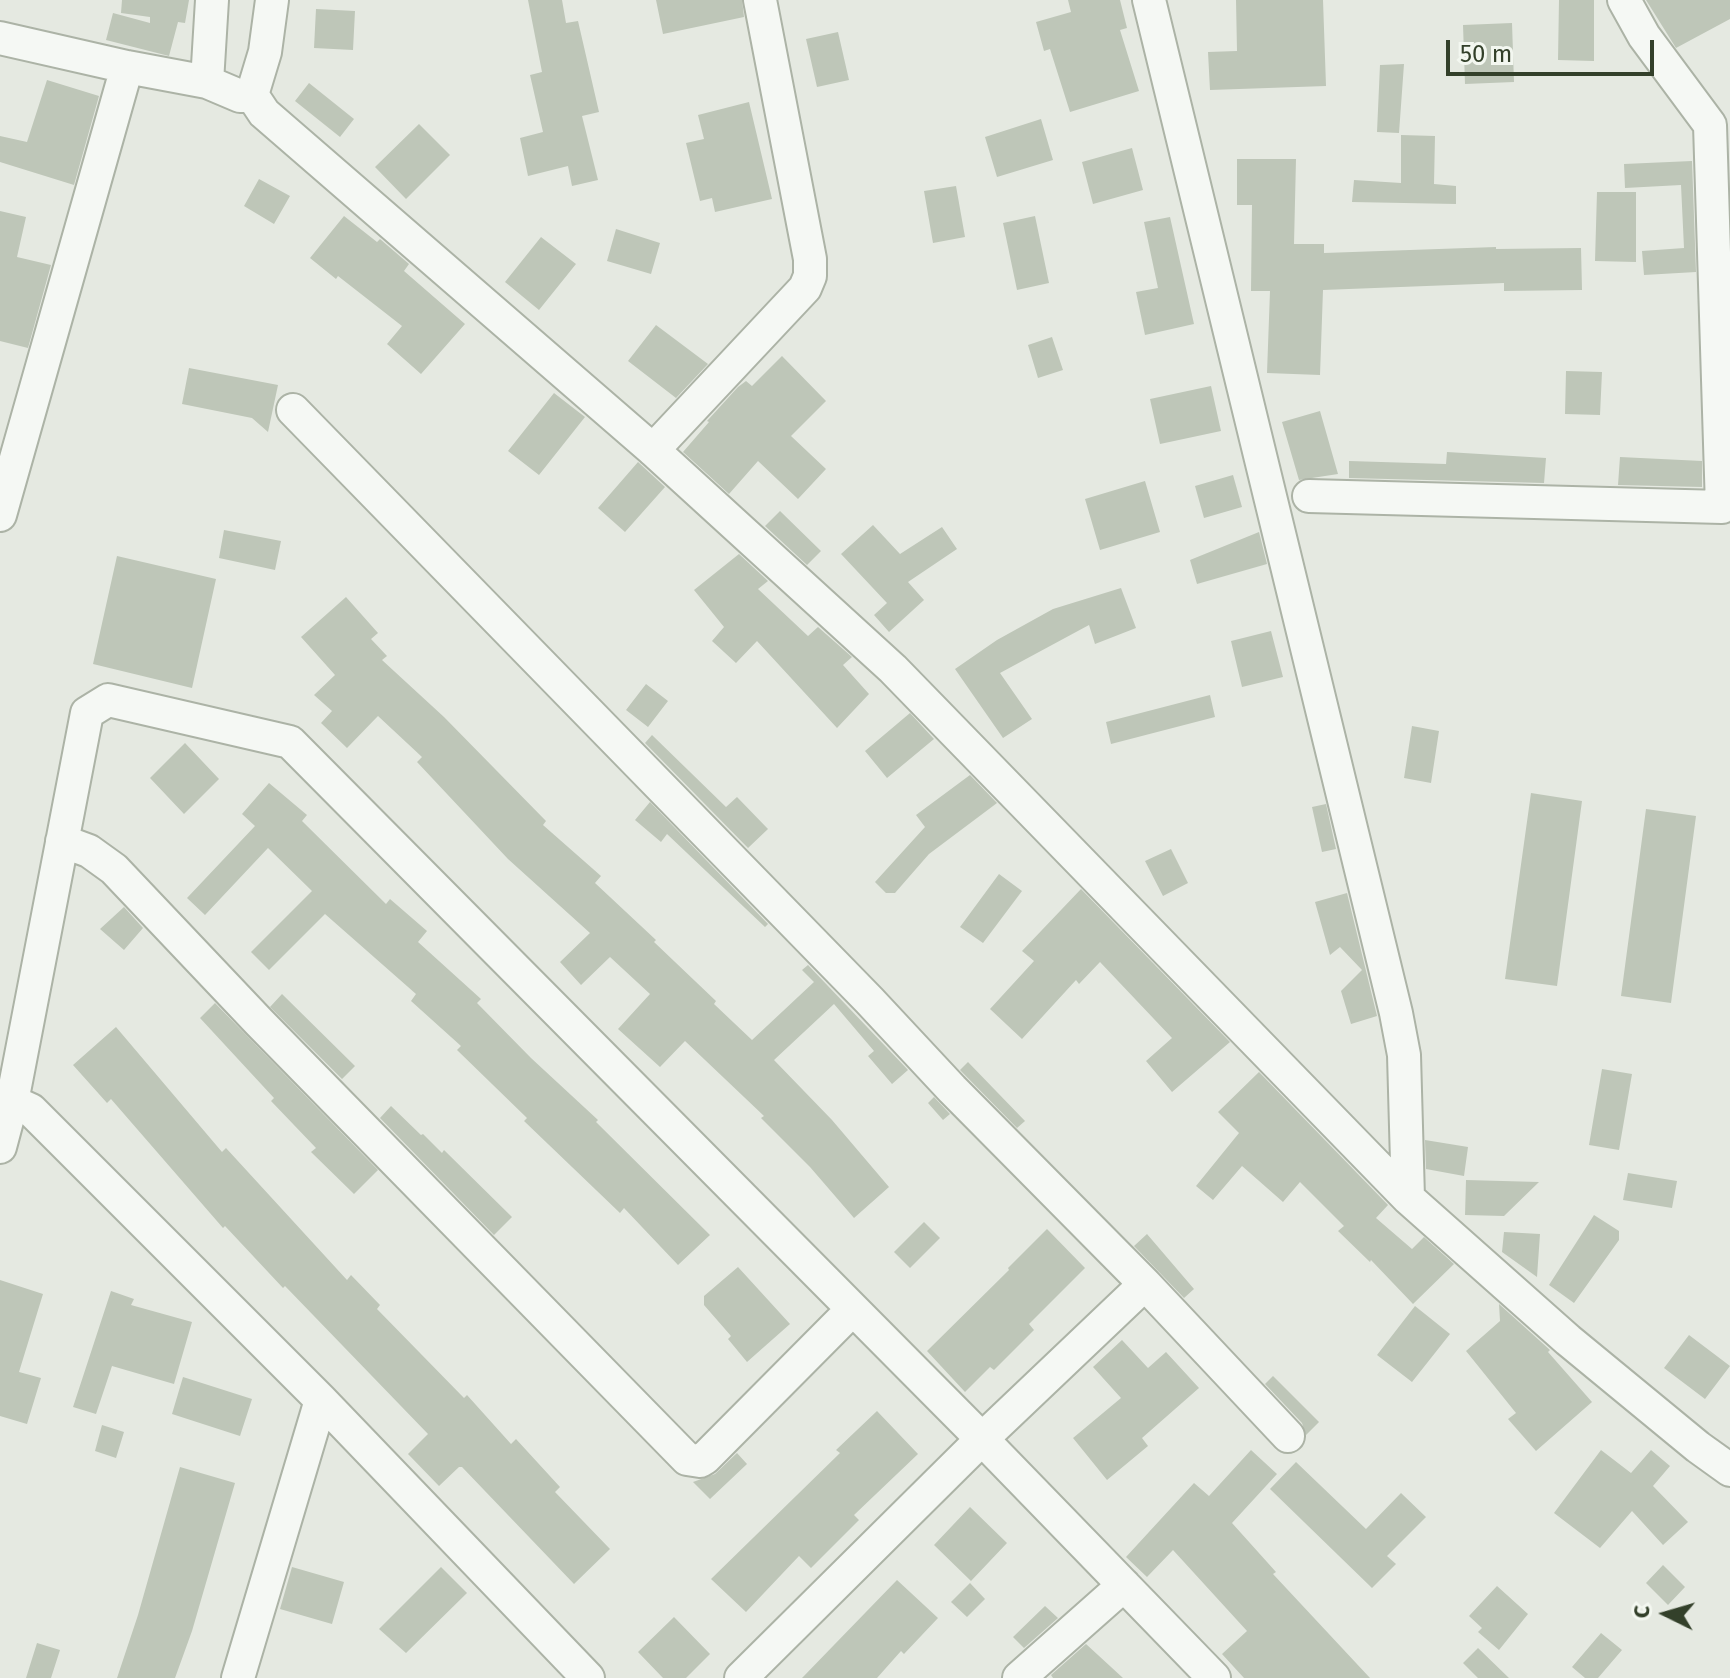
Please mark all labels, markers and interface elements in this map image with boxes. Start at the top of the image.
scale bar [1450,24,1658,74]
text: 50 m [1460,40,1512,68]
north arrow [1626,1574,1706,1654]
text: С [1628,1604,1656,1619]

